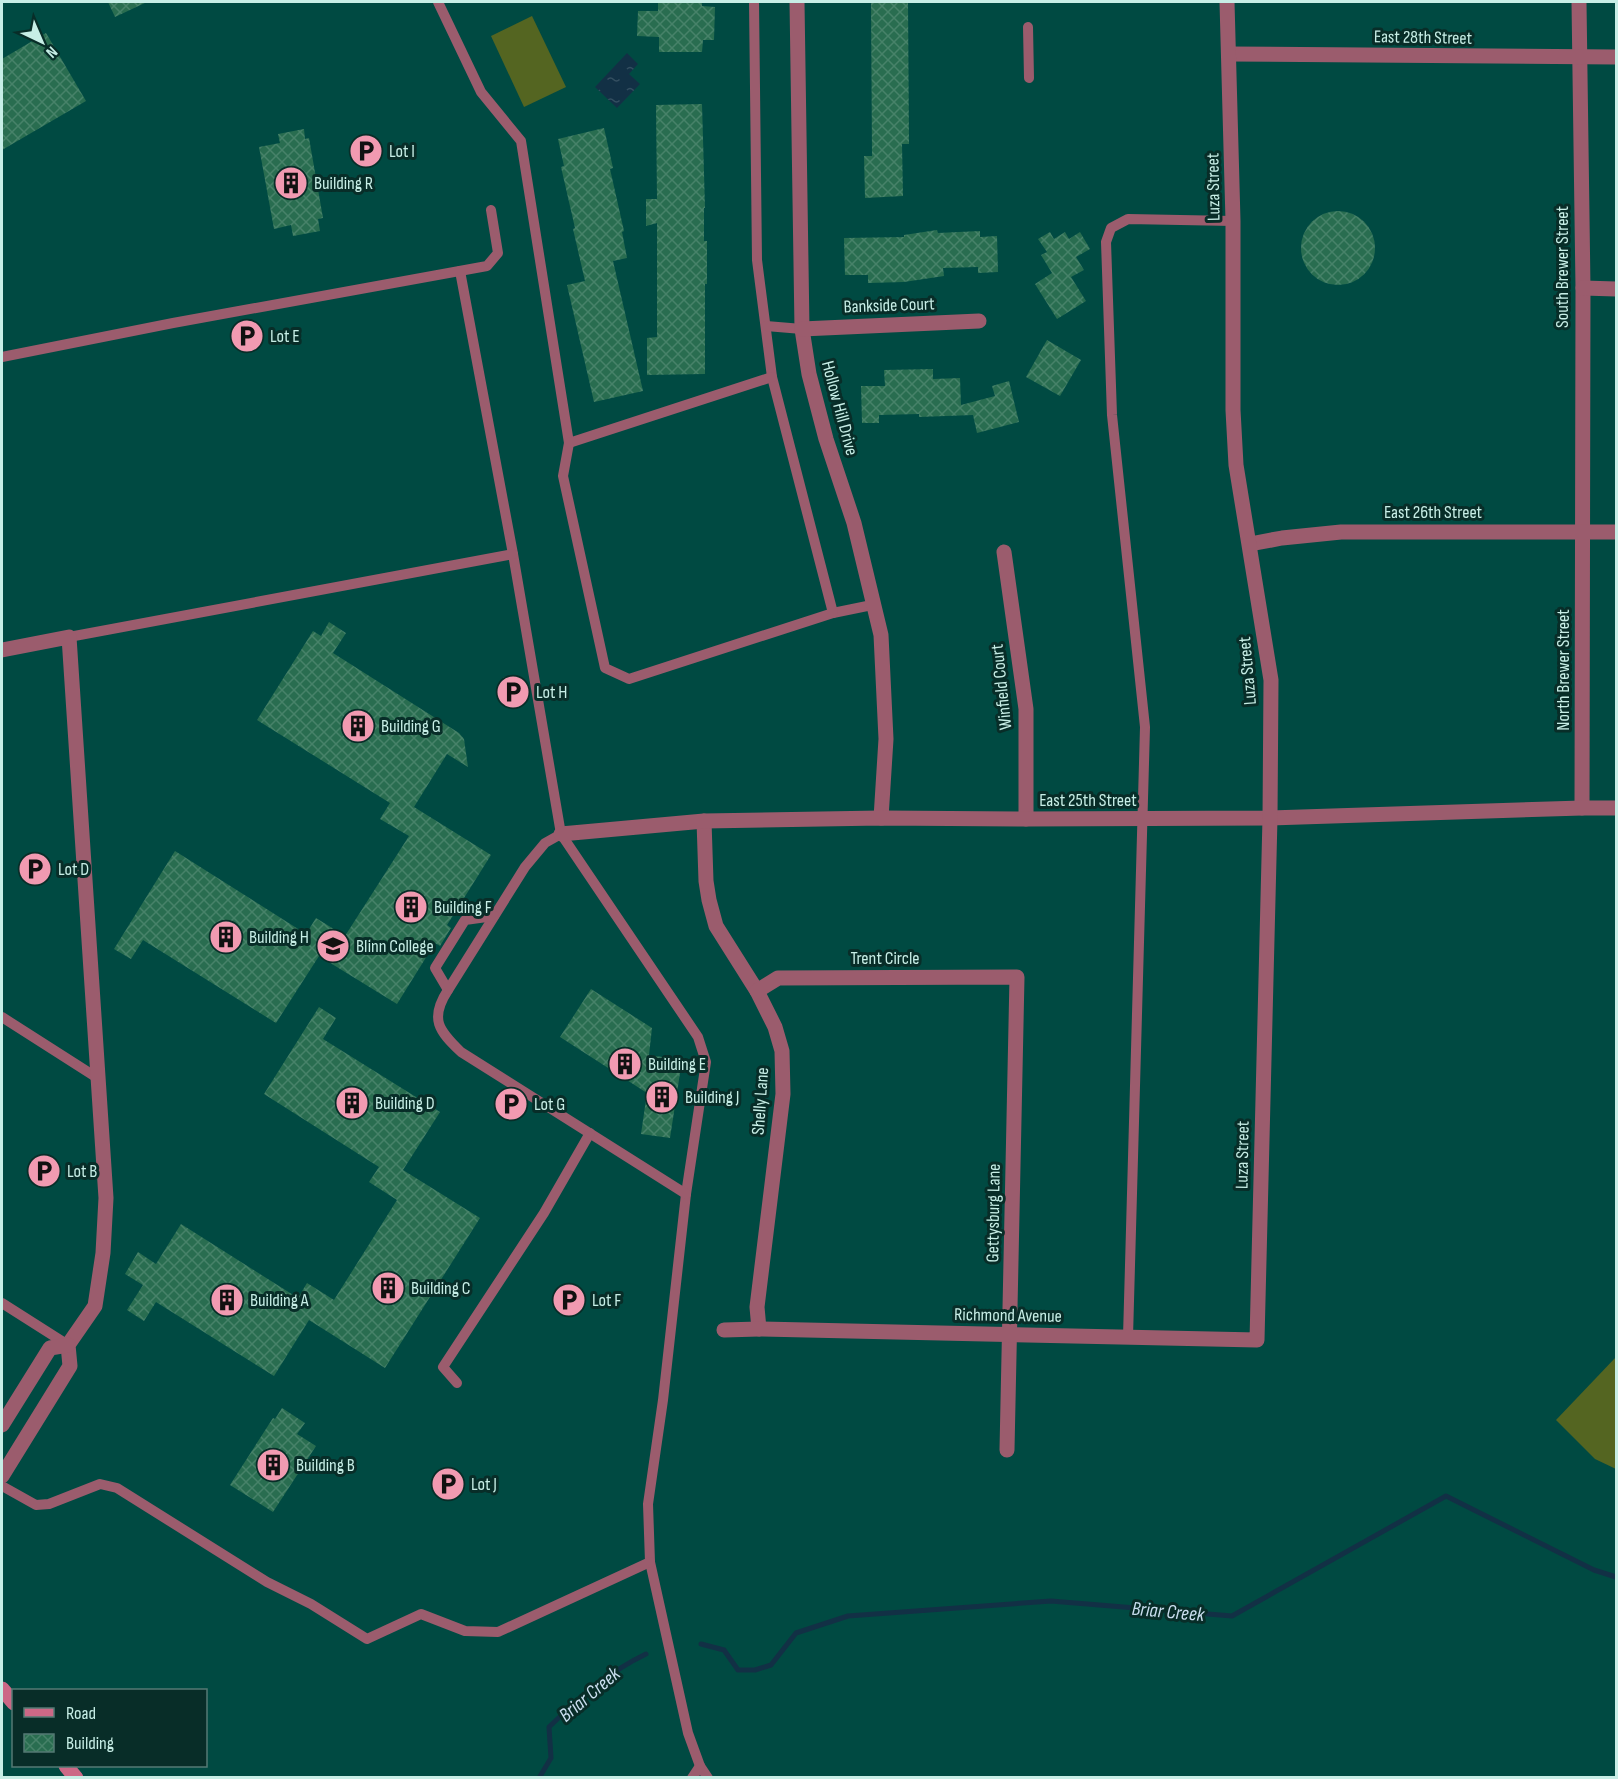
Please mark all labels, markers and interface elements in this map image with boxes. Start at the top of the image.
north arrow [12,12,72,72]
street label: East 28th Street [1374,26,1473,49]
text: N [42,42,61,62]
parking icon: Lot I [348,133,384,169]
place label: Lot I [389,141,415,162]
street label: Luza Street [1202,152,1225,221]
building icon: Building R [273,165,309,201]
place label: Building R [314,173,373,194]
street label: South Brewer Street [1552,205,1573,328]
street label: Bankside Court [843,293,935,318]
parking icon: Lot E [229,318,265,354]
place label: Lot E [270,326,300,347]
street label: Hollow Hill Drive [817,358,862,458]
street label: East 26th Street [1384,502,1483,523]
street label: North Brewer Street [1553,609,1574,731]
street label: Luza Street [1234,635,1261,706]
street label: Winfield Court [987,643,1016,731]
parking icon: Lot H [495,674,531,710]
place label: Lot H [536,682,567,703]
building icon: Building G [340,708,376,744]
place label: Building G [381,716,441,737]
street label: East 25th Street [1039,790,1137,811]
parking icon: Lot D [17,851,53,887]
place label: Lot D [58,859,89,880]
building icon: Building F [393,889,429,925]
place label: Building F [434,897,492,918]
building icon: Building H [208,919,244,955]
place label: Building H [249,927,309,948]
school or university icon: Blinn College [315,928,351,964]
place label: Blinn College [356,936,434,957]
street label: Trent Circle [850,948,920,969]
building icon: Building E [607,1046,643,1082]
place label: Building E [648,1054,706,1075]
street label: Shelly Lane [748,1067,773,1136]
building icon: Building J [644,1079,680,1115]
building icon: Building D [334,1085,370,1121]
parking icon: Lot G [493,1086,529,1122]
place label: Building J [685,1087,740,1108]
place label: Building D [375,1093,435,1114]
place label: Lot G [534,1094,565,1115]
street label: Luza Street [1231,1120,1254,1189]
parking icon: Lot B [26,1153,62,1189]
place label: Lot B [67,1161,97,1182]
street label: Gettysburg Lane [982,1163,1005,1263]
building icon: Building C [370,1270,406,1306]
place label: Building C [411,1278,471,1299]
building icon: Building A [209,1282,245,1318]
parking icon: Lot F [551,1282,587,1318]
place label: Building A [250,1290,309,1311]
place label: Lot F [592,1290,621,1311]
street label: Richmond Avenue [954,1304,1062,1327]
building icon: Building B [255,1447,291,1483]
place label: Building B [296,1455,355,1476]
parking icon: Lot J [430,1466,466,1502]
place label: Lot J [471,1474,497,1495]
water label: Briar Creek [1131,1597,1206,1627]
water label: Briar Creek [554,1662,626,1727]
legend [12,1689,207,1767]
text: Road [66,1703,96,1724]
text: Building [66,1733,114,1754]

